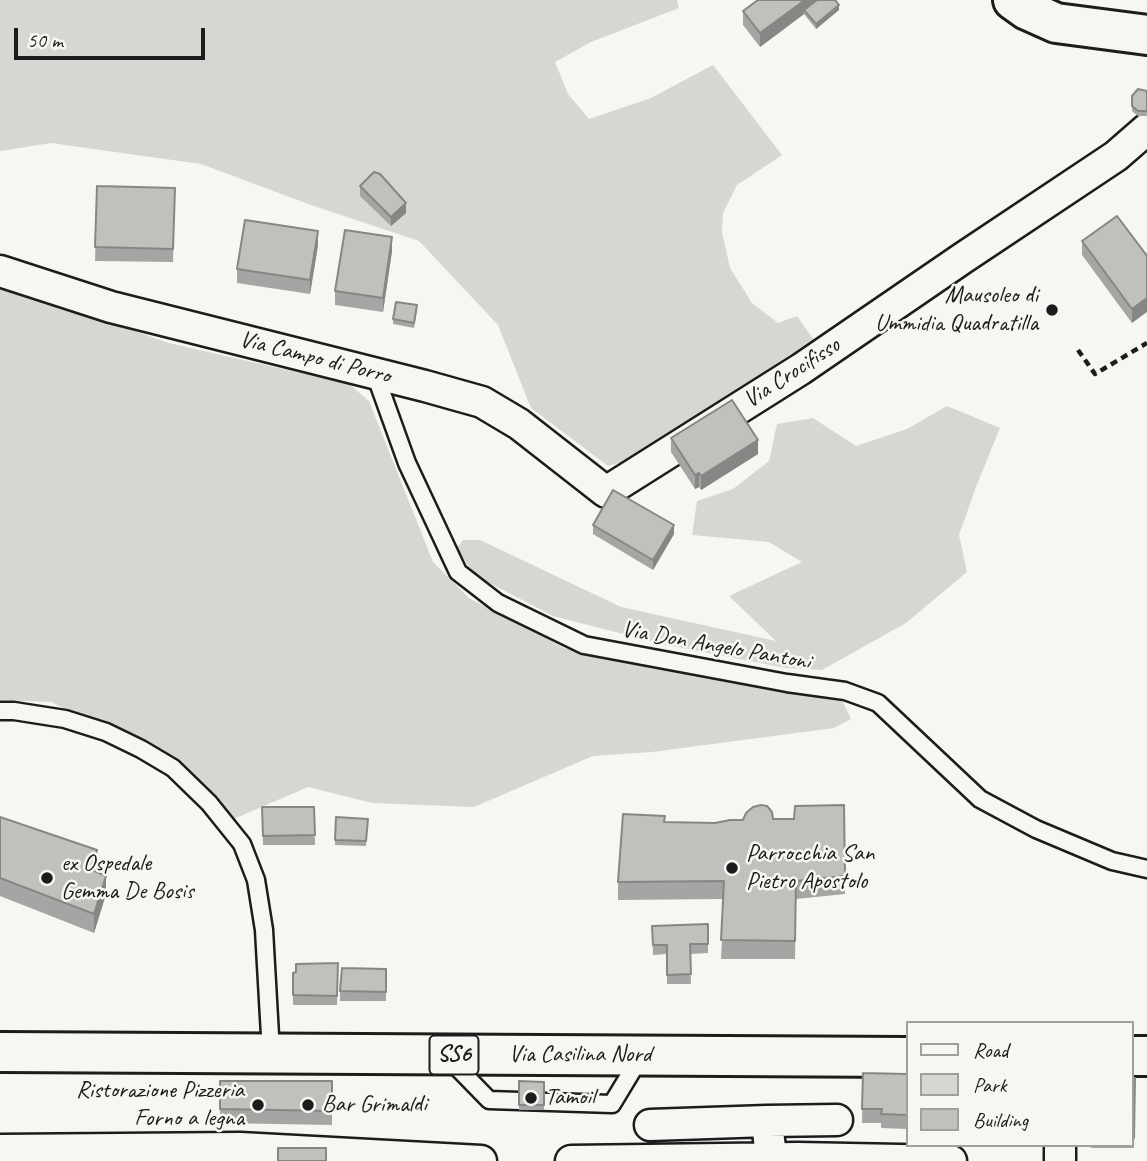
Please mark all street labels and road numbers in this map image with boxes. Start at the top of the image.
street label: Via Campo di Porro [236,325,394,391]
street label: Via Crocifisso [738,331,846,415]
street label: Via Don Angelo Pantoni [619,615,813,677]
road number: SS6 [430,1036,478,1074]
street label: Via Casilina Nord [509,1041,651,1069]

